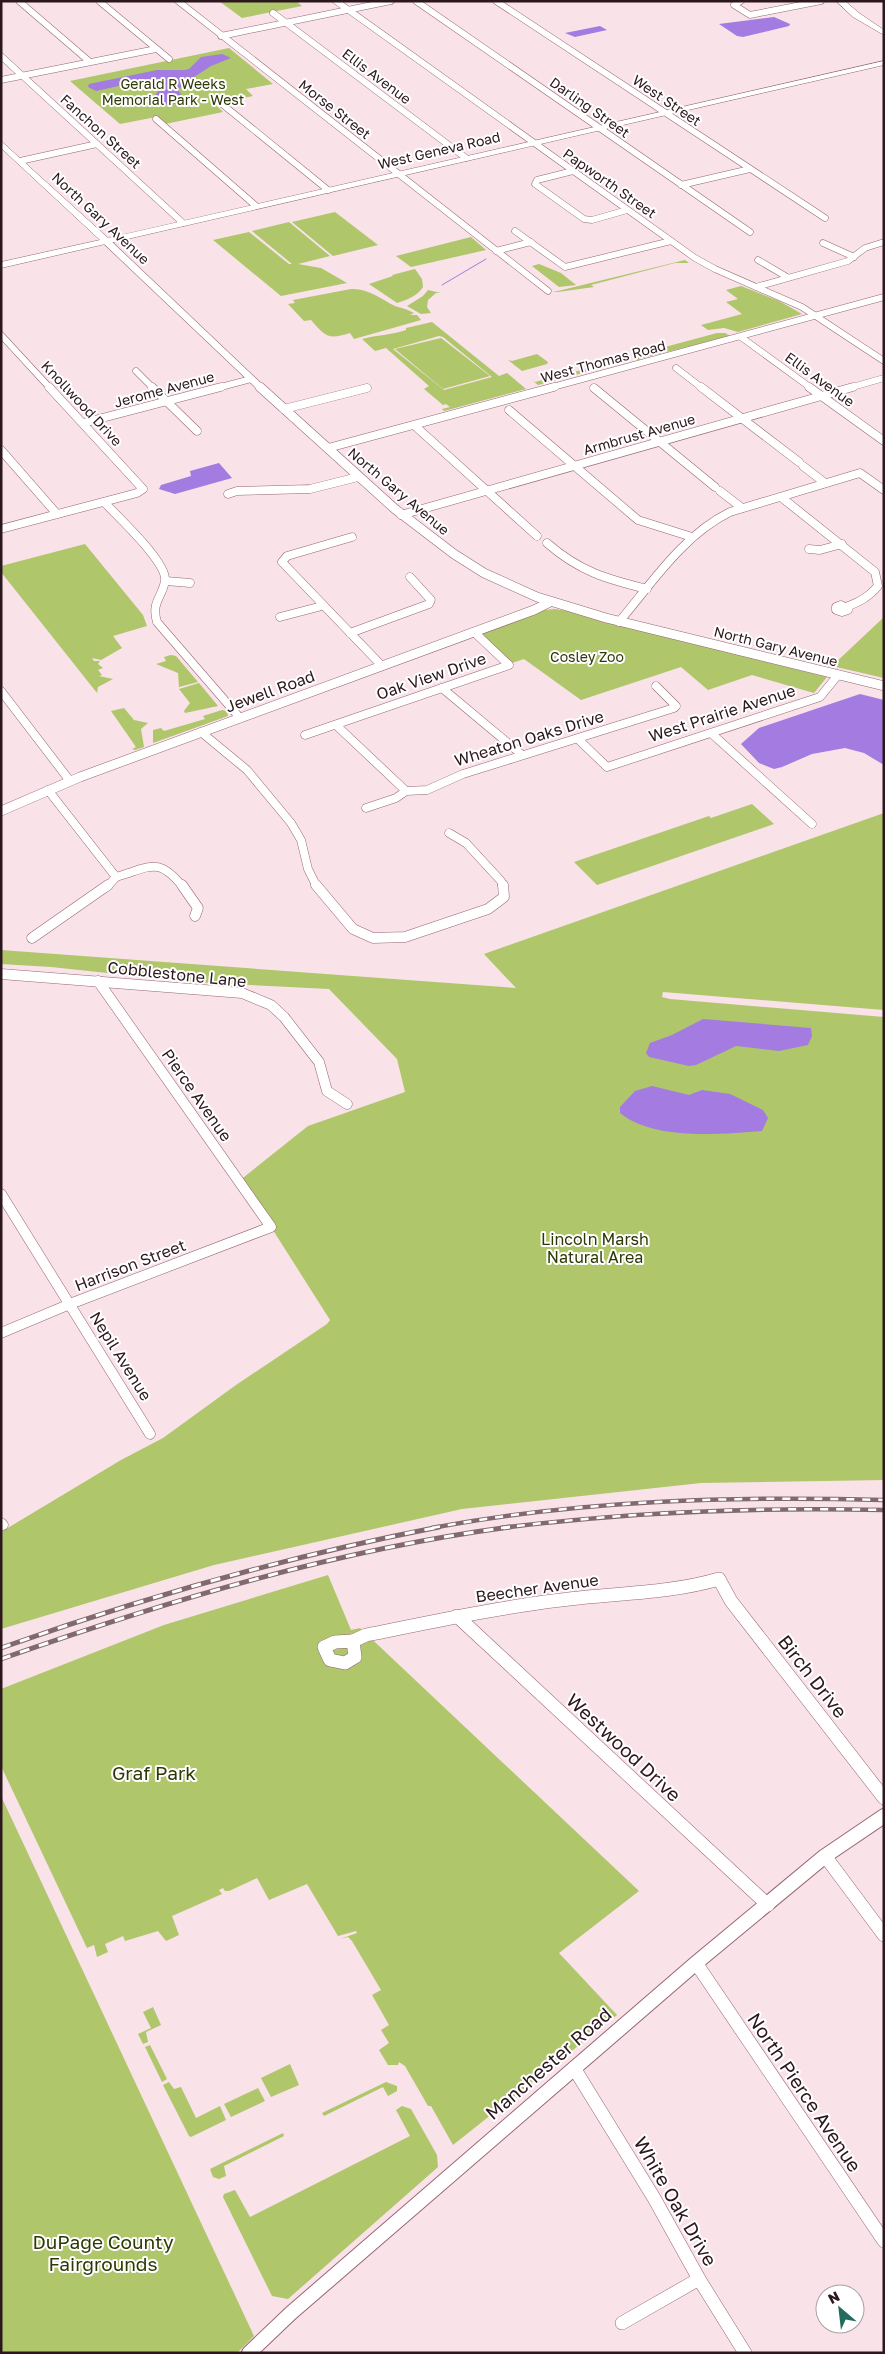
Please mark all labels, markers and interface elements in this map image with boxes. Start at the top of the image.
street label: Ellis Avenue [339,45,415,107]
street label: West Street [630,71,704,129]
street label: Darling Street [547,73,633,141]
park label: Gerald R Weeks Memorial Park - West [102,75,244,108]
street label: Morse Street [296,76,374,142]
street label: Fanchon Street [57,90,145,172]
street label: West Geneva Road [376,128,502,172]
street label: Papworth Street [560,145,660,221]
street label: North Gary Avenue [49,169,153,267]
street label: West Thomas Road [539,336,667,386]
street label: Ellis Avenue [782,348,858,410]
street label: Knollwood Drive [38,357,126,449]
street label: Jerome Avenue [112,367,216,411]
street label: Armbrust Avenue [581,410,697,458]
street label: North Gary Avenue [345,444,453,538]
street label: North Gary Avenue [712,622,840,670]
street label: Oak View Drive [374,648,488,704]
park label: Cosley Zoo [550,648,624,665]
street label: Jewell Road [223,666,317,716]
street label: West Prairie Avenue [646,680,798,746]
street label: Wheaton Oaks Drive [452,706,606,770]
street label: Cobblestone Lane [107,957,247,991]
street label: Pierce Avenue [158,1045,236,1145]
park label: Lincoln Marsh Natural Area [541,1229,649,1267]
street label: Harrison Street [72,1235,188,1295]
street label: Nepil Avenue [86,1308,156,1404]
street label: Beecher Avenue [474,1569,600,1607]
street label: Birch Drive [773,1630,853,1722]
street label: Westwood Drive [562,1688,686,1806]
park label: Graf Park [112,1761,196,1784]
street label: Manchester Road [480,2002,616,2124]
street label: North Pierce Avenue [743,2008,867,2176]
street label: White Oak Drive [630,2132,722,2270]
park label: DuPage County Fairgrounds [32,2230,174,2275]
north arrow [815,2284,865,2334]
text: N [825,2287,842,2307]

